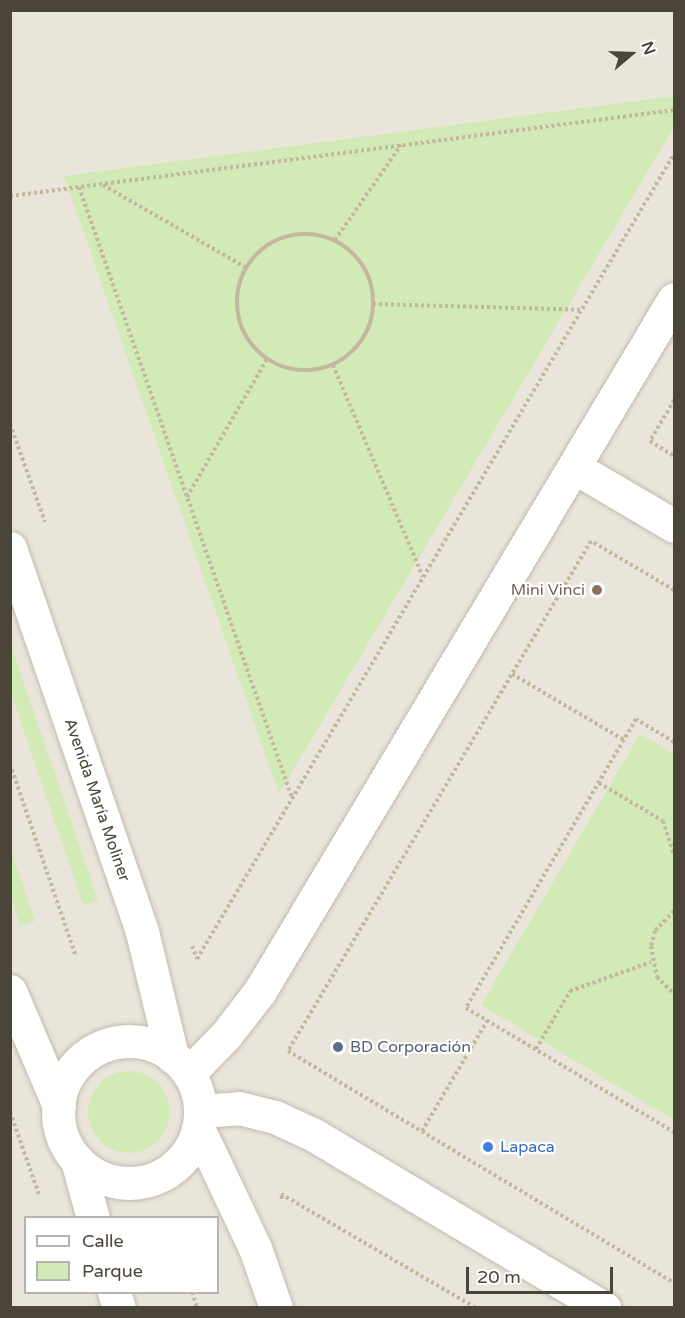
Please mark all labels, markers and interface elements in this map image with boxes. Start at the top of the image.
north arrow [601,24,661,84]
text: N [636,39,660,57]
place label: Mini Vinci [511,580,585,600]
marker: Mini Vinci [590,583,604,597]
street label: Avenida María Moliner [60,716,134,884]
place label: BD Corporación [350,1037,471,1057]
marker: BD Corporación [331,1040,345,1054]
place label: Lapaca [500,1137,555,1157]
marker: Lapaca [481,1140,495,1154]
legend [24,1216,219,1294]
text: Calle [82,1230,124,1252]
scale bar [469,1255,616,1293]
text: Parque [82,1260,143,1282]
text: 20 m [477,1266,521,1288]

